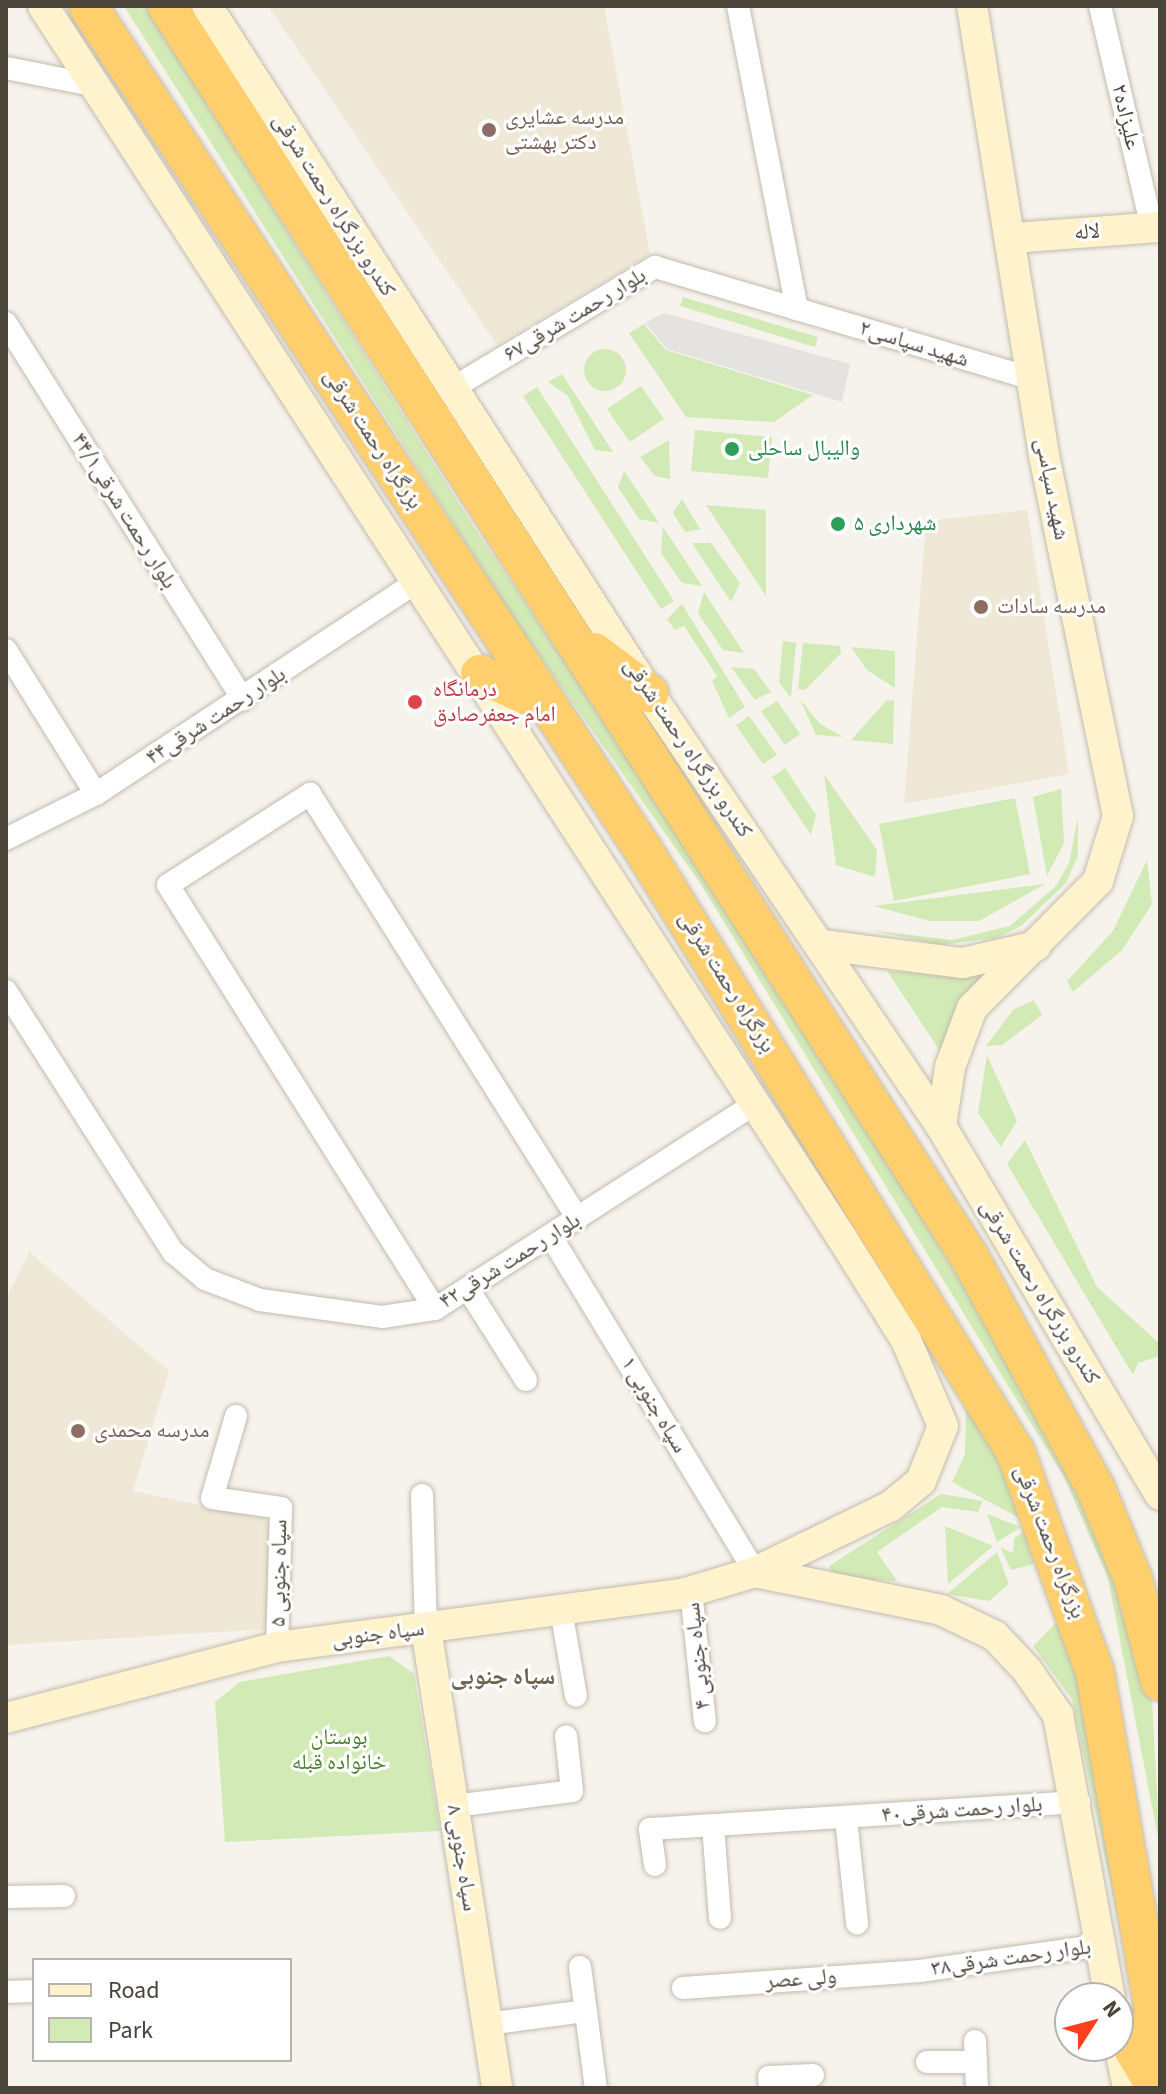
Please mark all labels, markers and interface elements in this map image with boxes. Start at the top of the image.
street label: علیزاده۲ [1106,82,1146,152]
place label: مدرسه عشایری دکتر بهشتی [505,104,624,156]
street label: کندرو بزرگراه رحمت شرقی [267,109,401,301]
marker: مدرسه عشایری دکتر بهشتی [480,121,498,139]
street label: لاله [1073,218,1101,246]
street label: بلوار رحمت شرقی۶۷ [499,262,651,368]
street label: شهید سپاسی۲ [856,315,972,373]
street label: بزرگراه رحمت شرقی [318,364,428,514]
street label: بلوار رحمت شرقی۴۴/۱ [65,428,183,594]
place label: والیبال ساحلی [748,436,860,462]
street label: شهید سپاسی [1029,436,1075,542]
marker: والیبال ساحلی [723,440,741,458]
place label: شهرداری ۵ [854,511,936,537]
marker: شهرداری ۵ [829,515,847,533]
place label: مدرسه سادات [997,594,1106,620]
marker: مدرسه سادات [972,598,990,616]
street label: کندرو بزرگراه رحمت شرقی [618,653,758,843]
street label: ۴۴بلوار رحمت شرقی [141,661,291,771]
place label: درمانگاه امام جعفرصادق [433,676,556,728]
marker: درمانگاه امام جعفرصادق [404,691,426,713]
street label: بزرگراه رحمت شرقی [673,906,781,1058]
street label: کندرو بزرگراه رحمت شرقی [974,1195,1106,1389]
street label: بلوار رحمت شرقی۴۲ [435,1207,585,1315]
street label: ۱ سپاه جنوبی [615,1352,693,1458]
place label: مدرسه محمدی [94,1418,210,1444]
marker: مدرسه محمدی [69,1422,87,1440]
street label: بزرگراه رحمت شرقی [1009,1462,1091,1622]
street label: ۵ سپاه جنوبی [265,1519,293,1627]
street label: ۴ سپاه جنوبی [679,1601,717,1711]
street label: سپاه جنوبی [330,1615,426,1653]
district label: سپاه جنوبی [451,1663,555,1691]
park label: بوستان خانواده قبله [292,1724,386,1776]
street label: بلوار رحمت شرقی۴۰ [881,1791,1043,1829]
street label: ۸ سپاه جنوبی [441,1803,483,1913]
street label: بلوار رحمت شرقی۳۸ [929,1934,1093,1982]
legend [32,1958,292,2062]
street label: ولی عصر [764,1963,838,1995]
text: Road [108,1973,160,2008]
north arrow [1054,1982,1134,2062]
text: N [1095,1994,1129,2024]
text: Park [108,2013,153,2048]

